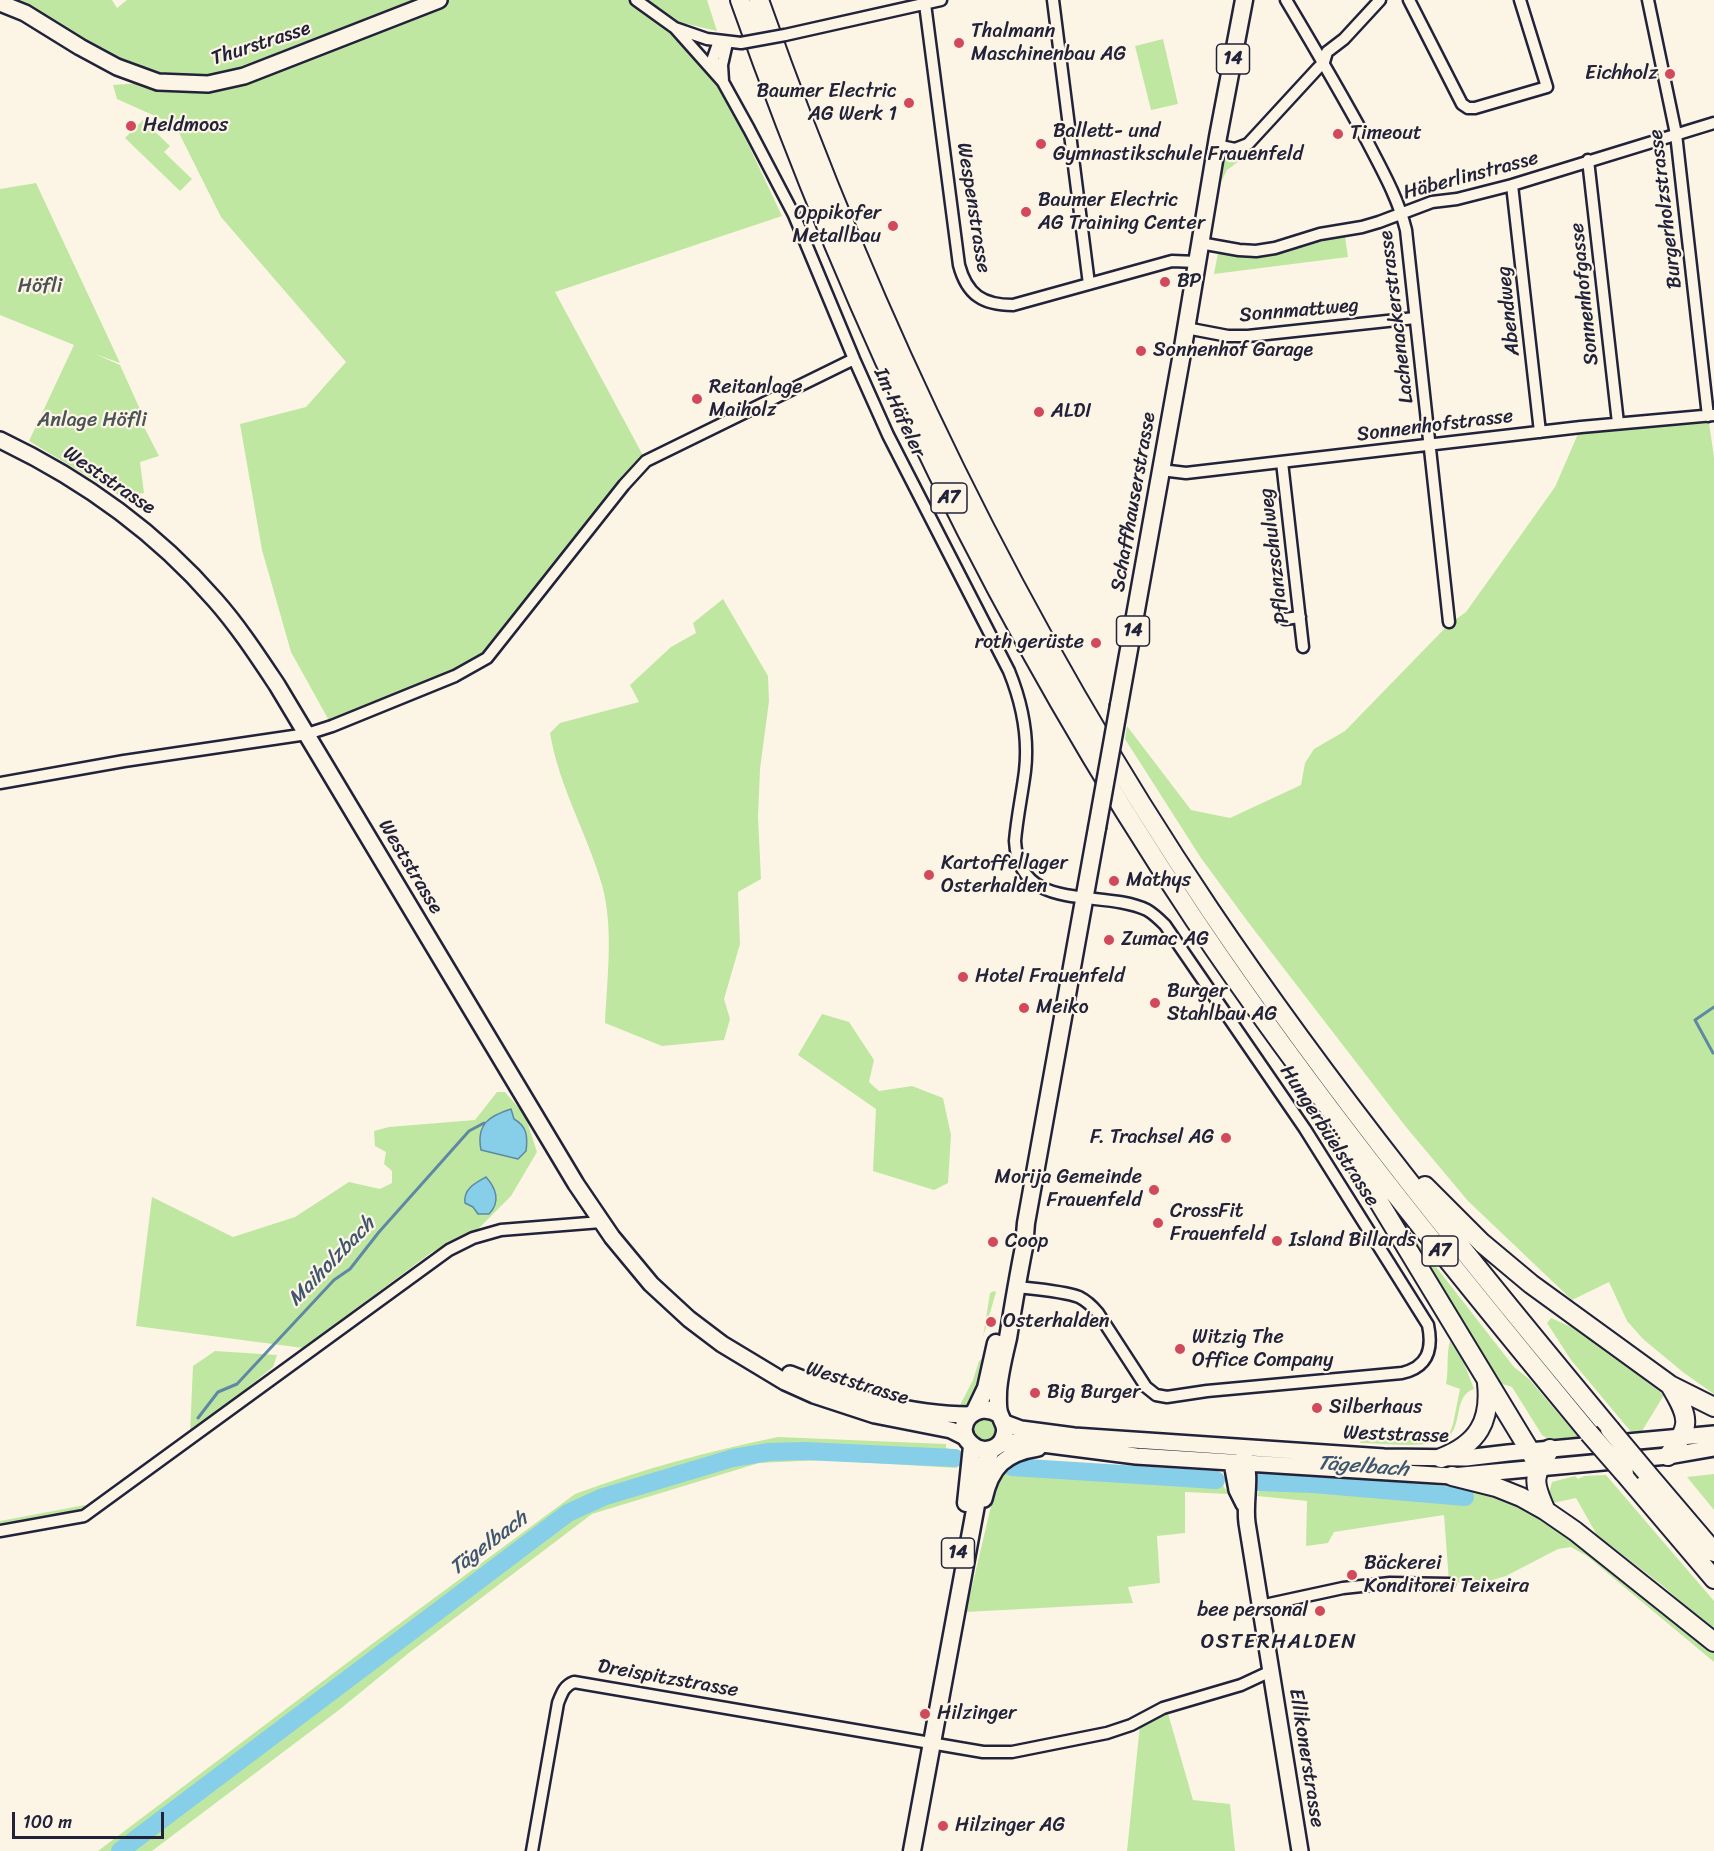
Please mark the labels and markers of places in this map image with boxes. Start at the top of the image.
place label: Thalmann Maschinenbau AG [971,20,1126,67]
marker: Thalmann Maschinenbau AG [952,36,966,50]
place label: Eichholz [1585,62,1658,86]
marker: Eichholz [1663,67,1677,81]
place label: Baumer Electric AG Werk 1 [756,80,897,127]
marker: Baumer Electric AG Werk 1 [902,96,916,110]
place label: Heldmoos [143,114,228,138]
marker: Heldmoos [124,119,138,133]
place label: Ballett- und Gymnastikschule Frauenfeld [1053,120,1303,167]
place label: Timeout [1350,122,1422,146]
marker: Timeout [1331,127,1345,141]
marker: Ballett- und Gymnastikschule Frauenfeld [1034,137,1048,151]
place label: Baumer Electric AG Training Center [1038,189,1205,236]
place label: Oppikofer Metallbau [792,202,881,249]
marker: Baumer Electric AG Training Center [1019,205,1033,219]
marker: Oppikofer Metallbau [886,219,900,233]
place label: BP [1177,270,1201,294]
marker: BP [1158,275,1172,289]
place label: Sonnenhof Garage [1153,339,1313,363]
marker: Sonnenhof Garage [1134,344,1148,358]
place label: Reitanlage Maiholz [709,376,803,423]
marker: Reitanlage Maiholz [690,392,704,406]
place label: ALDI [1051,400,1091,424]
marker: ALDI [1032,405,1046,419]
place label: roth gerüste [975,631,1084,655]
marker: roth gerüste [1089,636,1103,650]
place label: Kartoffellager Osterhalden [941,852,1068,899]
marker: Kartoffellager Osterhalden [922,868,936,882]
place label: Mathys [1126,869,1191,893]
marker: Mathys [1107,874,1121,888]
place label: Zumac AG [1121,928,1209,952]
marker: Zumac AG [1102,933,1116,947]
place label: Hotel Frauenfeld [975,965,1125,989]
marker: Hotel Frauenfeld [956,970,970,984]
place label: Burger Stahlbau AG [1167,980,1277,1027]
place label: Meiko [1036,996,1089,1020]
marker: Burger Stahlbau AG [1148,996,1162,1010]
marker: Meiko [1017,1001,1031,1015]
place label: F. Trachsel AG [1090,1126,1214,1150]
marker: F. Trachsel AG [1219,1131,1233,1145]
place label: Morija Gemeinde Frauenfeld [995,1166,1142,1213]
marker: Morija Gemeinde Frauenfeld [1147,1183,1161,1197]
place label: CrossFit Frauenfeld [1170,1200,1265,1247]
marker: CrossFit Frauenfeld [1151,1216,1165,1230]
place label: Island Billards [1289,1229,1416,1253]
place label: Coop [1005,1230,1048,1254]
marker: Island Billards [1270,1234,1284,1248]
marker: Coop [986,1235,1000,1249]
place label: Osterhalden [1003,1310,1110,1334]
marker: Osterhalden [984,1315,998,1329]
place label: Witzig The Office Company [1192,1326,1333,1373]
marker: Witzig The Office Company [1173,1342,1187,1356]
place label: Big Burger [1047,1381,1141,1405]
marker: Big Burger [1028,1386,1042,1400]
place label: Silberhaus [1329,1396,1422,1420]
marker: Silberhaus [1310,1401,1324,1415]
place label: Bäckerei Konditorei Teixeira [1364,1552,1529,1599]
marker: Bäckerei Konditorei Teixeira [1345,1568,1359,1582]
place label: bee personal [1197,1599,1308,1623]
marker: bee personal [1313,1604,1327,1618]
place label: Hilzinger [937,1702,1016,1726]
marker: Hilzinger [918,1707,932,1721]
place label: Hilzinger AG [955,1814,1065,1838]
marker: Hilzinger AG [936,1819,950,1833]

